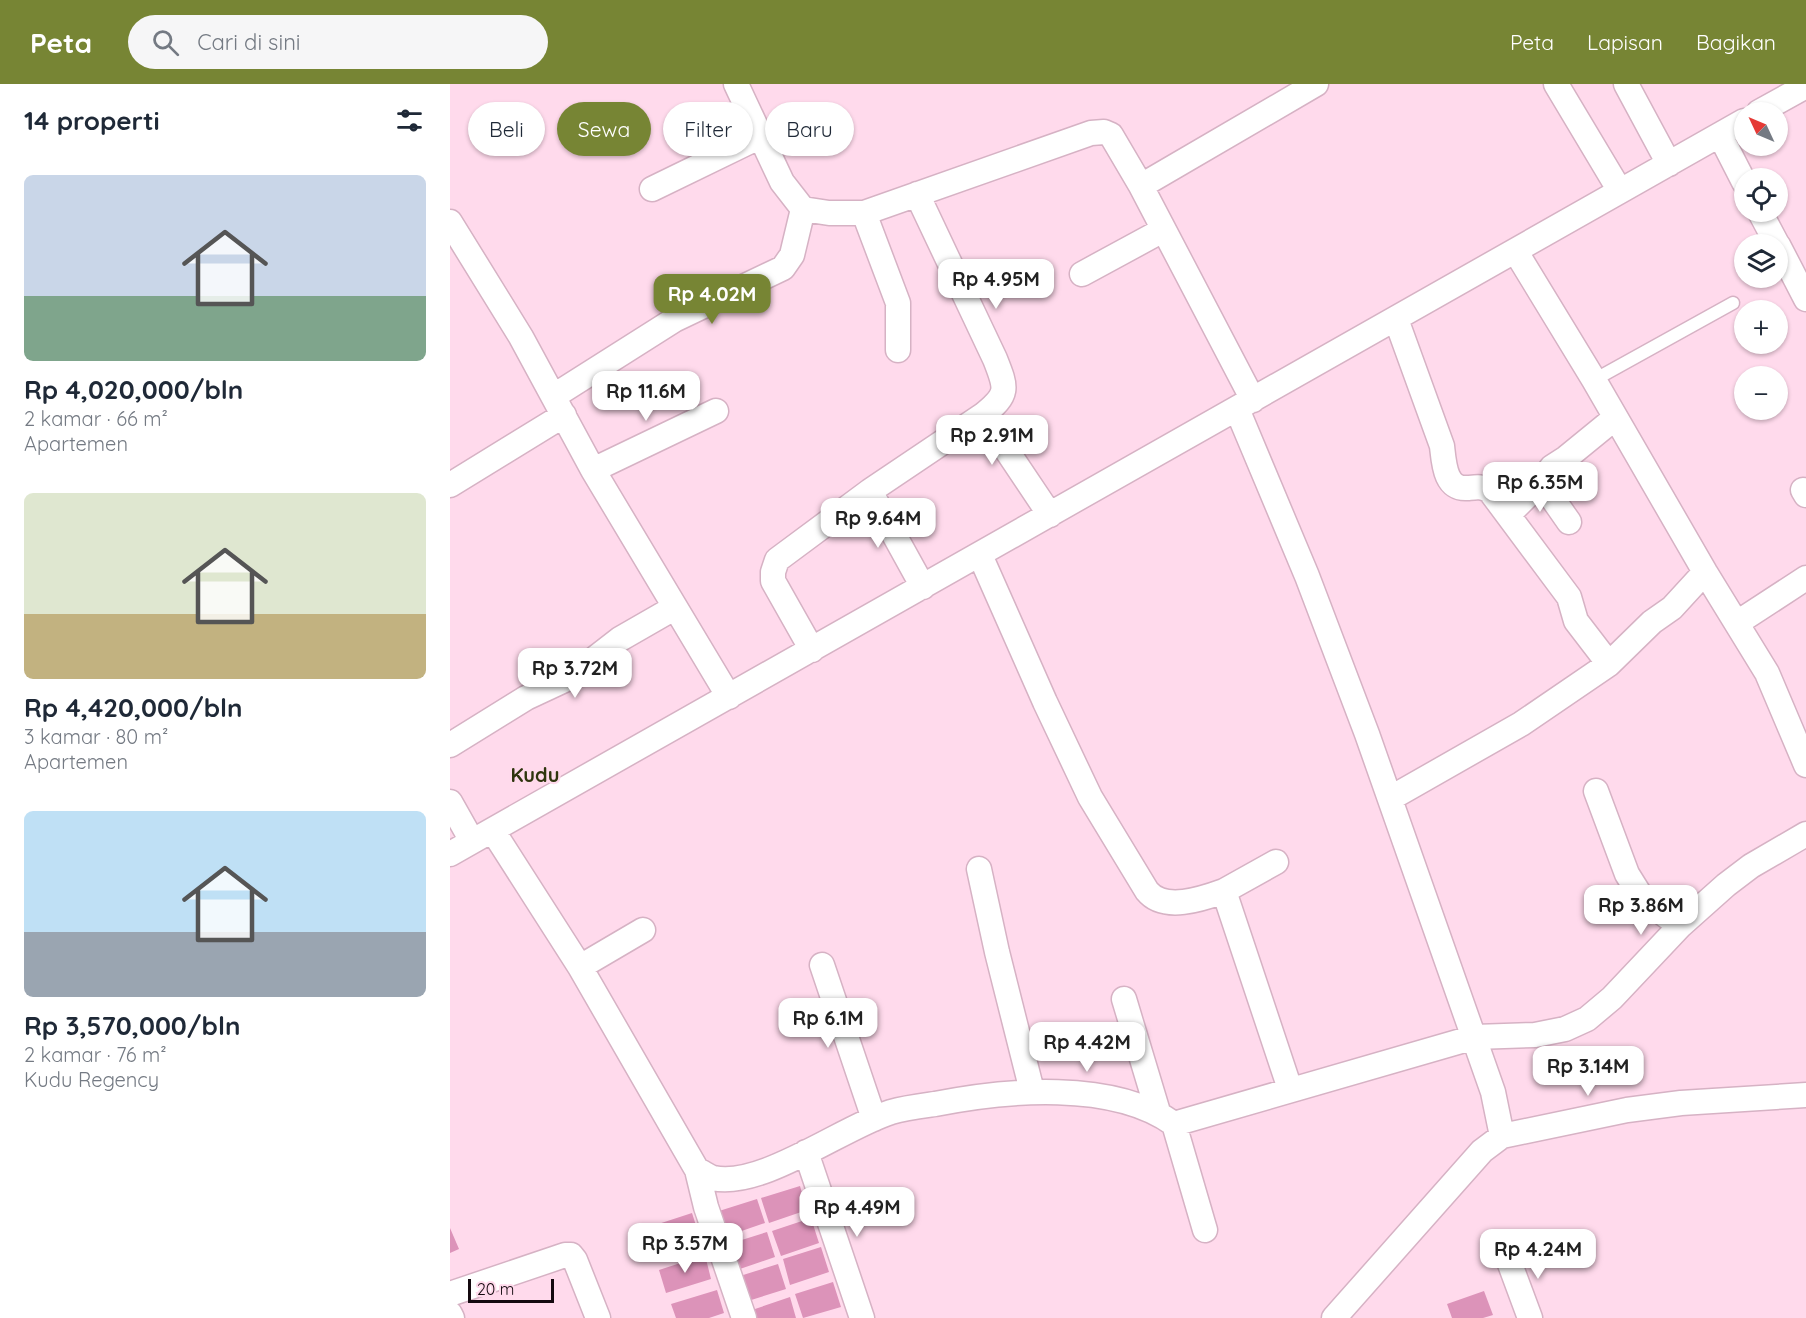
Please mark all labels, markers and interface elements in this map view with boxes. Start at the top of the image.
search box [128,15,548,69]
text: Peta [30,25,92,60]
icon: search [149,26,182,59]
text: Cari di sini [197,28,301,56]
text: Peta [1510,29,1554,55]
text: Lapisan [1587,29,1663,55]
text: Bagikan [1696,29,1776,55]
chip: Beli [468,102,545,156]
chip: Sewa [557,102,651,156]
chip: Filter [663,102,753,156]
chip: Baru [765,102,854,156]
north arrow [1734,102,1788,156]
map controls [1734,102,1788,420]
text: 14 properti [24,104,160,137]
icon: filters [393,104,426,137]
button: locate [1734,168,1788,222]
icon: home [171,214,279,322]
button: layers [1734,234,1788,288]
pin: Rp 4.95M [934,259,1058,310]
text: Rp 4.95M [952,266,1040,291]
pin: Rp 4.02M [650,274,774,325]
text: Rp 4.02M [668,281,756,306]
button: + [1734,300,1788,354]
button: − [1734,366,1788,420]
pin: Rp 11.6M [584,371,708,422]
text: Rp 4,020,000/bln [24,373,243,406]
text: Rp 11.6M [606,378,686,403]
text: 2 kamar · 66 m² [24,406,168,431]
pin: Rp 2.91M [930,415,1054,466]
text: Rp 2.91M [950,422,1034,447]
text: Apartemen [24,431,128,456]
pin: Rp 6.35M [1478,462,1602,513]
text: Rp 6.35M [1497,469,1583,494]
pin: Rp 9.64M [816,498,940,549]
text: Rp 9.64M [835,505,921,530]
icon: home [171,532,279,640]
pin: Rp 3.72M [513,648,637,699]
text: Rp 3.72M [532,655,618,680]
text: Rp 4,420,000/bln [24,691,243,724]
text: 3 kamar · 80 m² [24,724,168,749]
text: Apartemen [24,749,128,774]
district label: Kudu [510,762,560,787]
icon: home [171,850,279,958]
pin: Rp 3.86M [1579,885,1703,936]
text: Rp 3.86M [1598,892,1684,917]
pin: Rp 6.1M [773,998,883,1049]
text: Rp 6.1M [792,1005,864,1030]
text: Rp 3,570,000/bln [24,1009,240,1042]
pin: Rp 4.42M [1025,1022,1149,1073]
text: Rp 4.42M [1043,1029,1131,1054]
text: 2 kamar · 76 m² [24,1042,167,1067]
pin: Rp 3.14M [1526,1046,1650,1097]
text: Rp 3.14M [1547,1053,1629,1078]
text: Kudu Regency [24,1067,159,1092]
pin: Rp 4.49M [795,1187,919,1238]
text: Rp 4.49M [813,1194,901,1219]
pin: Rp 3.57M [623,1223,747,1274]
pin: Rp 4.24M [1476,1229,1600,1280]
text: Rp 3.57M [642,1230,728,1255]
text: Rp 4.24M [1494,1236,1582,1261]
scale bar [468,1276,554,1304]
text: 20 m [477,1279,514,1299]

